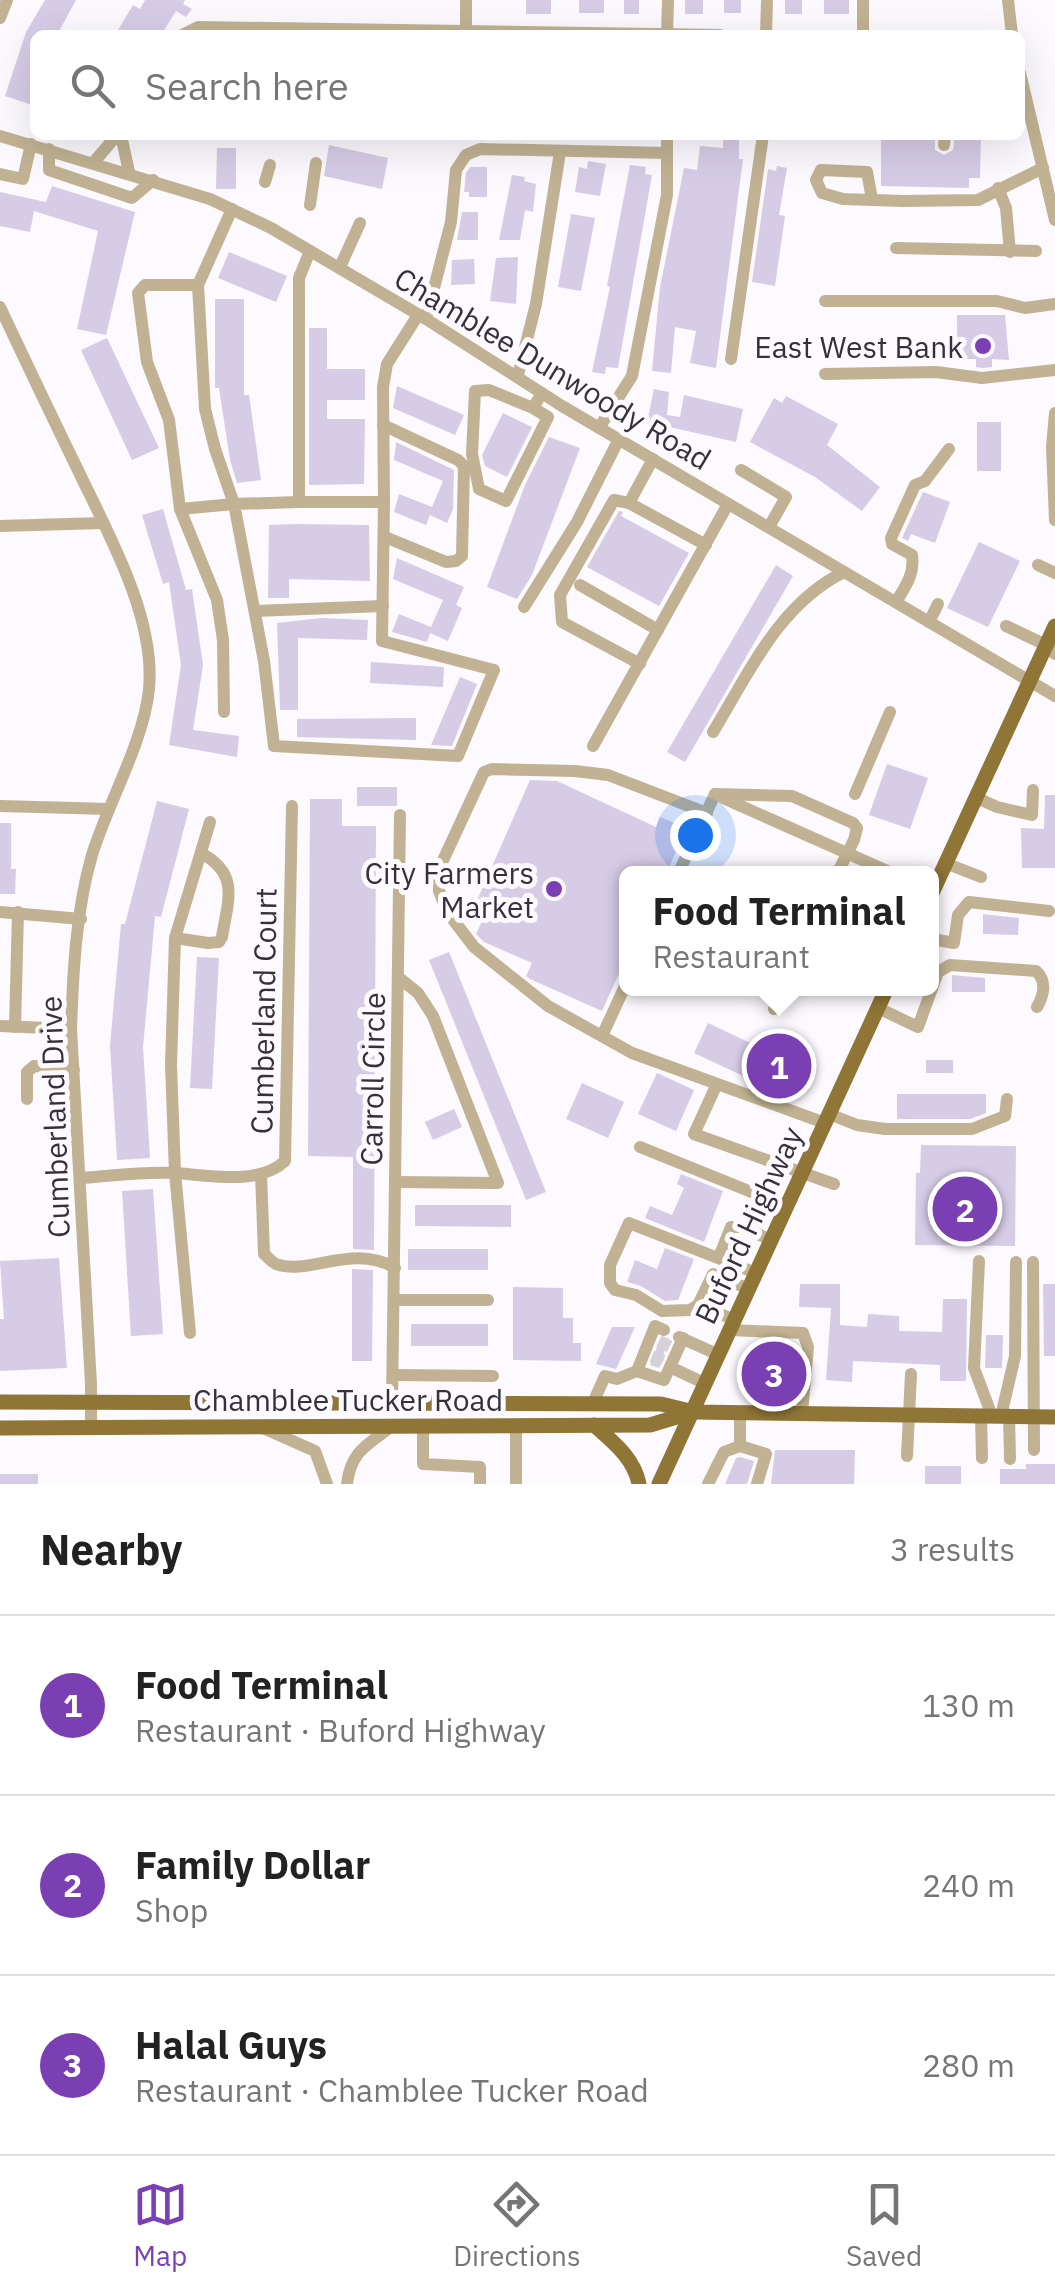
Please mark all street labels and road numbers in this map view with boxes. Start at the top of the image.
street label: Chamblee Dunwoody Road [388,258,718,478]
street label: Cumberland Court [241,887,285,1135]
street label: Carroll Circle [351,992,393,1166]
street label: Cumberland Drive [30,995,78,1239]
street label: Buford Highway [685,1120,811,1330]
street label: Chamblee Tucker Road [193,1380,503,1419]

